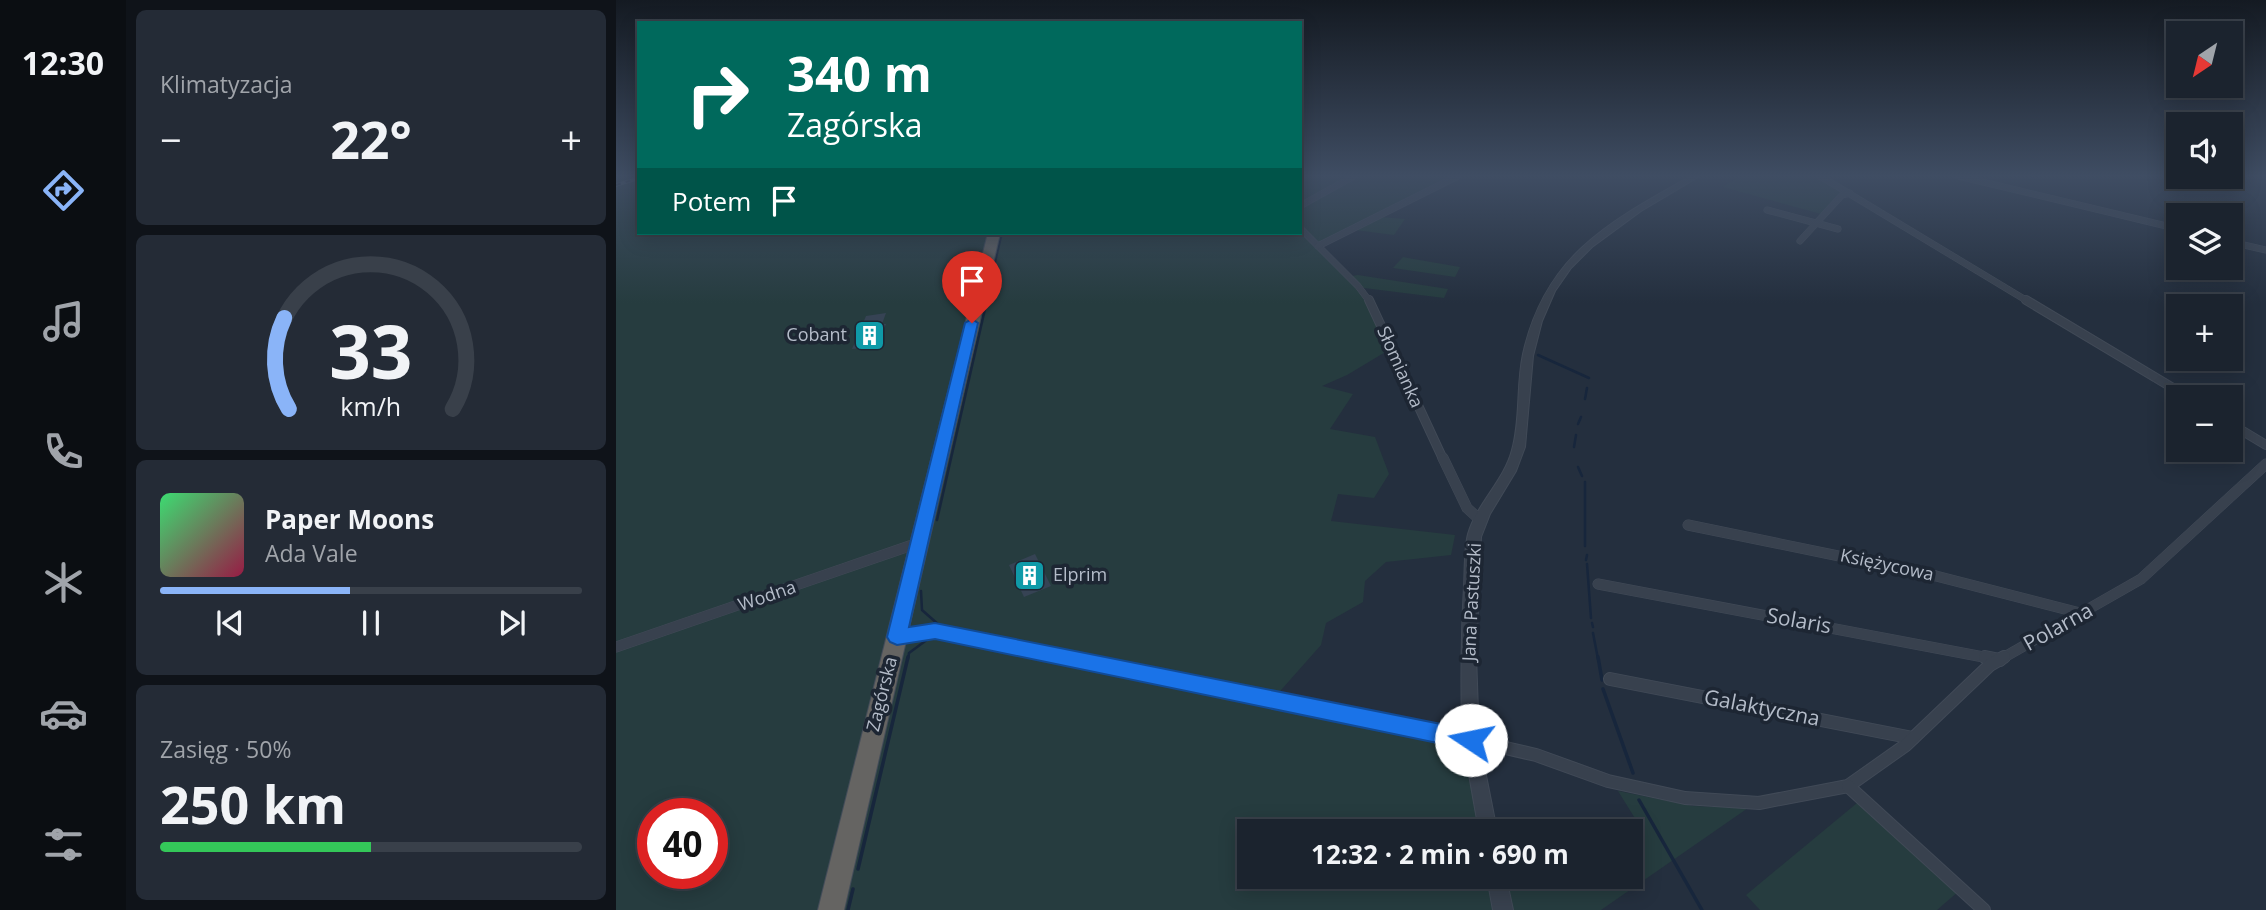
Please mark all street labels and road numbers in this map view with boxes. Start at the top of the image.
street label: Słomianka [1372,322,1430,411]
street label: Jana Pastuszki [1456,542,1486,664]
street label: Księżycowa [1838,542,1936,586]
street label: Wodna [735,574,799,616]
street label: Polarna [2018,596,2097,657]
street label: Solaris [1765,601,1834,639]
street label: Zagórska [860,654,902,734]
street label: Galaktyczna [1702,682,1822,732]

